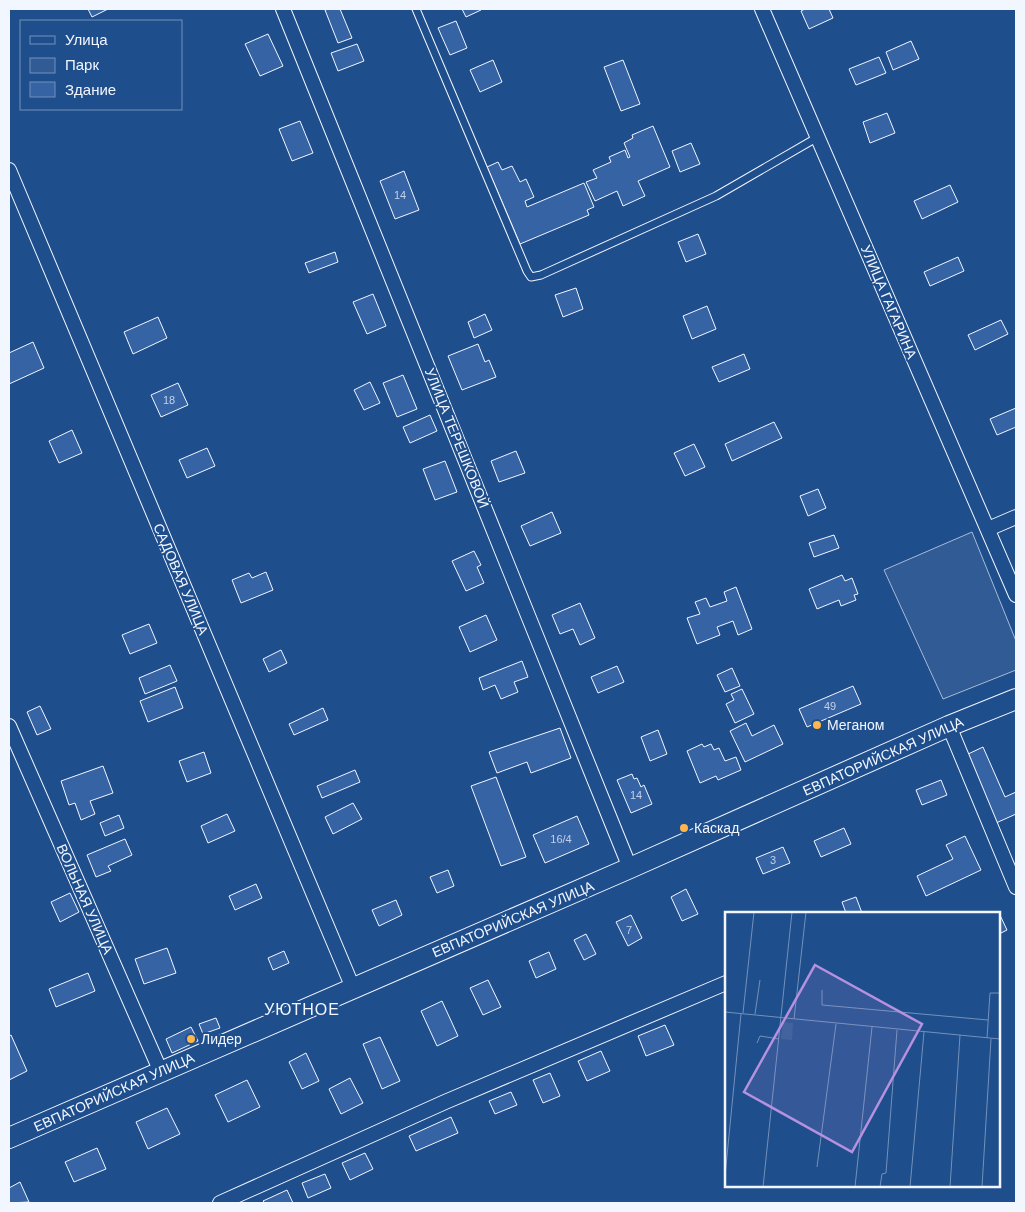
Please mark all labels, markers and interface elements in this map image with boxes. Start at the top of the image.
legend [20,20,182,110]
text: Улица [65,31,108,48]
text: Парк [65,56,99,73]
text: Здание [65,81,116,98]
house number: 14 [394,189,406,201]
street label: УЛИЦА ГАГАРИНА [858,243,920,362]
street label: УЛИЦА ТЕРЕШКОВОЙ [422,365,493,510]
house number: 18 [163,394,175,406]
street label: САДОВАЯ УЛИЦА [150,521,212,638]
house number: 49 [824,700,836,712]
street label: ЕВПАТОРИЙСКАЯ УЛИЦА [800,712,966,799]
place label: Меганом [827,717,884,733]
marker: Меганом [811,719,823,731]
house number: 14 [630,789,642,801]
place label: Каскад [694,820,739,836]
marker: Каскад [678,822,690,834]
house number: 16/4 [550,833,572,845]
street label: ВОЛЬНАЯ УЛИЦА [54,841,117,957]
house number: 3 [770,854,776,866]
street label: ЕВПАТОРИЙСКАЯ УЛИЦА [429,876,597,960]
inset map [725,912,1000,1187]
house number: 7 [626,924,632,936]
district label: УЮТНОЕ [264,1001,340,1018]
place label: Лидер [201,1031,242,1047]
marker: Лидер [185,1033,197,1045]
street label: ЕВПАТОРИЙСКАЯ УЛИЦА [31,1048,197,1135]

